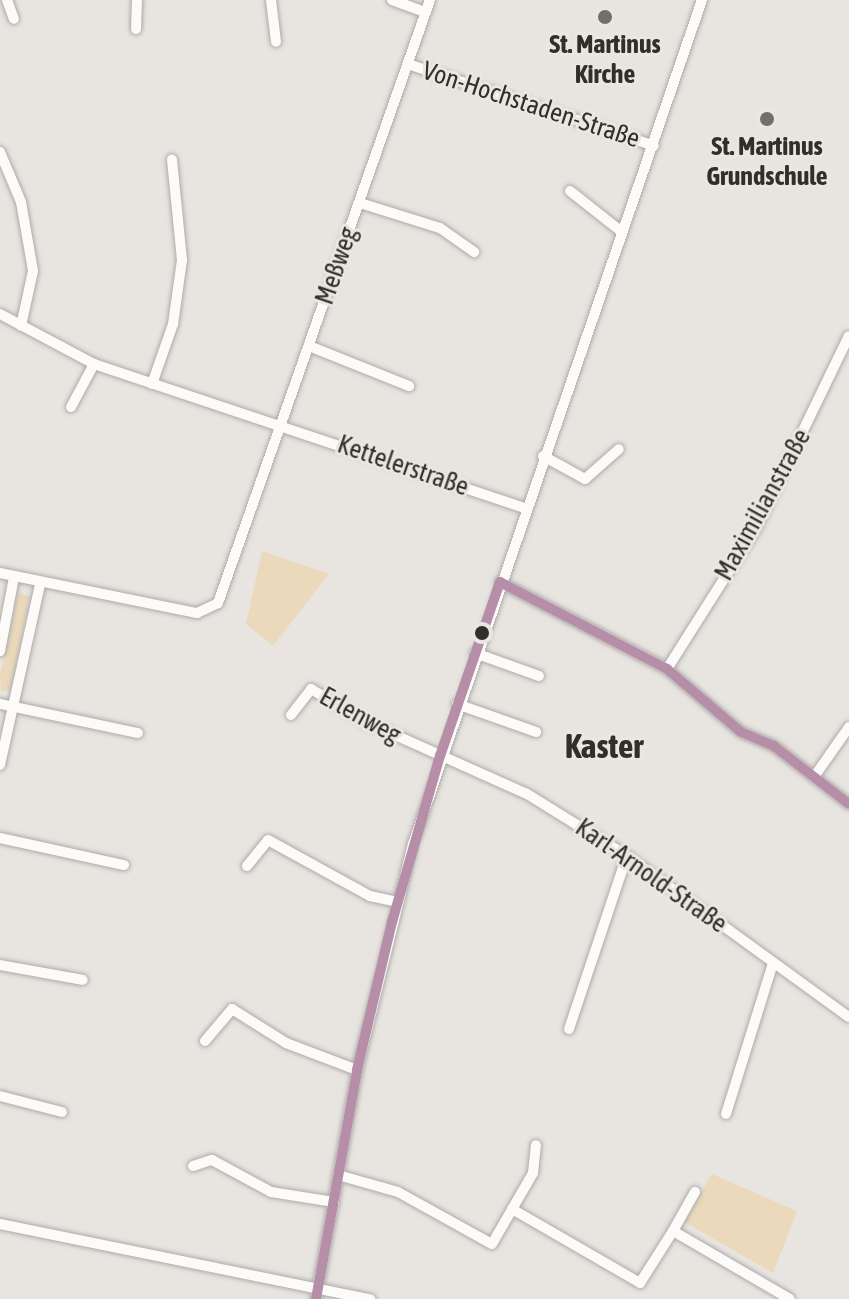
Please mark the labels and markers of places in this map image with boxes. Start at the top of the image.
marker: St. Martinus Kirche [596,8,614,26]
place label: St. Martinus Kirche [549,29,661,90]
marker: St. Martinus Grundschule [758,110,776,128]
place label: St. Martinus Grundschule [706,131,828,192]
unlabelled marker [474,625,490,641]

